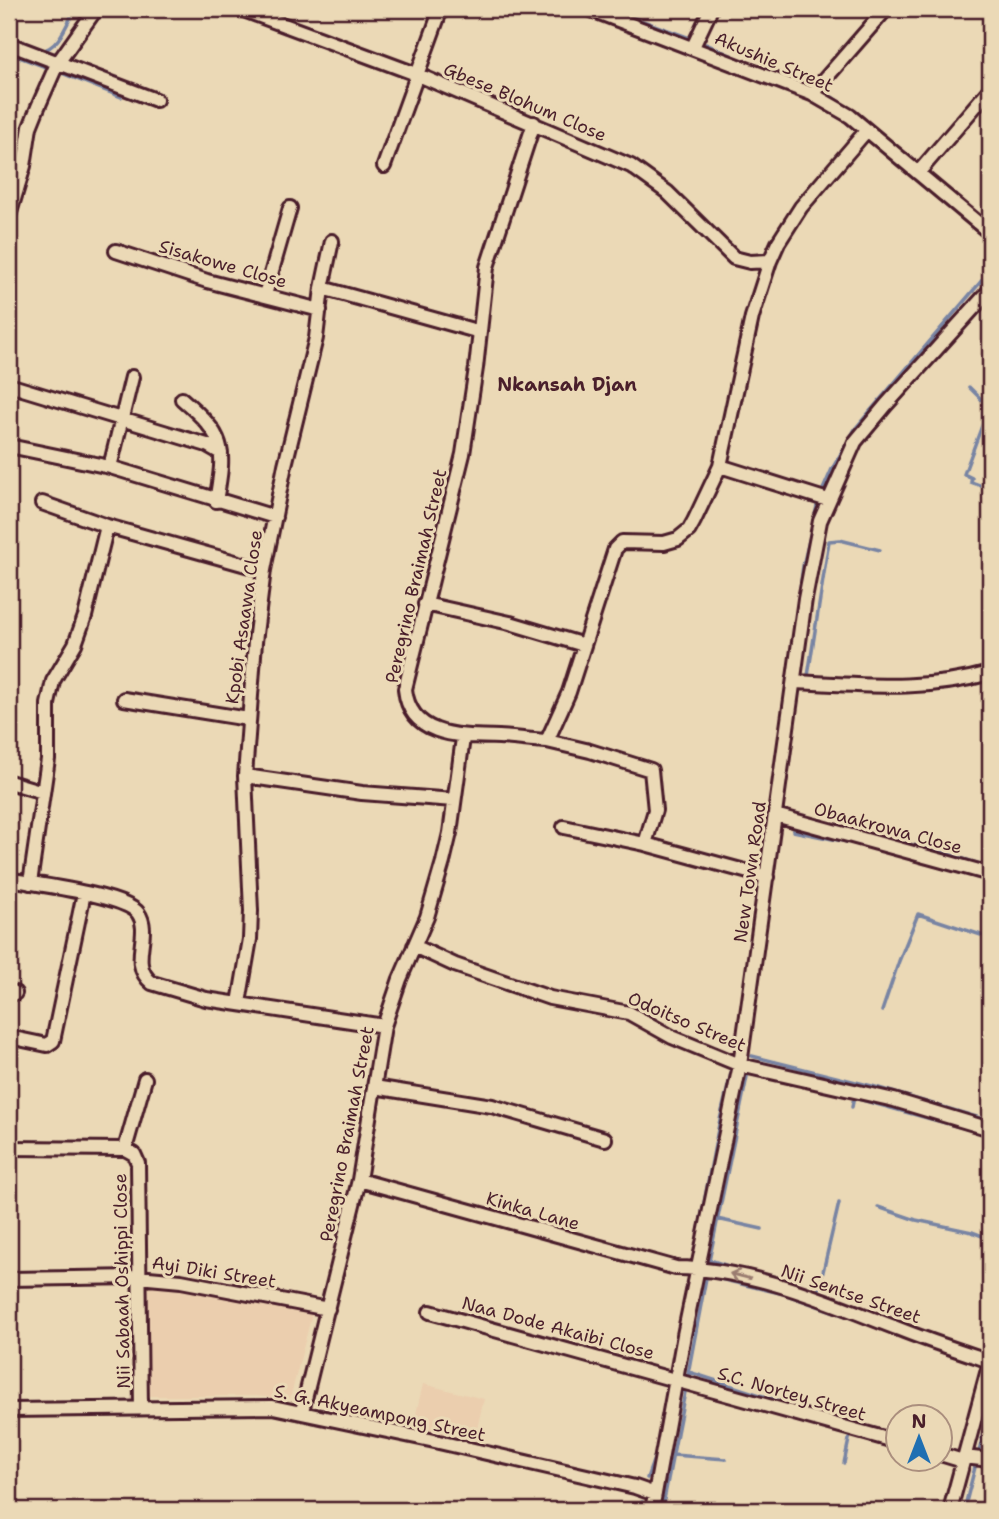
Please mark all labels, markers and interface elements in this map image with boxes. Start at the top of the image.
street label: Akushie Street [711,26,837,98]
street label: Gbese Blohum Close [440,57,610,147]
street label: Sisakowe Close [156,234,290,294]
district label: Nkansah Djan [497,372,637,397]
street label: Peregrino Braimah Street [380,466,452,685]
street label: Kpobi Asaawa Close [220,528,268,706]
street label: Obaakrowa Close [811,797,965,859]
street label: New Town Road [728,800,772,944]
street label: Odoitso Street [624,986,750,1058]
street label: Peregrino Braimah Street [314,1024,380,1244]
street label: Nii Sabaah Oshippi Close [108,1173,136,1389]
street label: Kinka Lane [483,1186,583,1236]
street label: Ayi Diki Street [150,1250,278,1294]
street label: Nii Sentse Street [778,1259,924,1329]
one-way arrow [729,1269,752,1282]
street label: Naa Dode Akaibi Close [459,1291,657,1365]
street label: S.C. Nortey Street [715,1361,869,1427]
street label: S. G. Akyeampong Street [272,1379,488,1447]
north arrow [884,1404,954,1474]
text: N [911,1409,927,1434]

